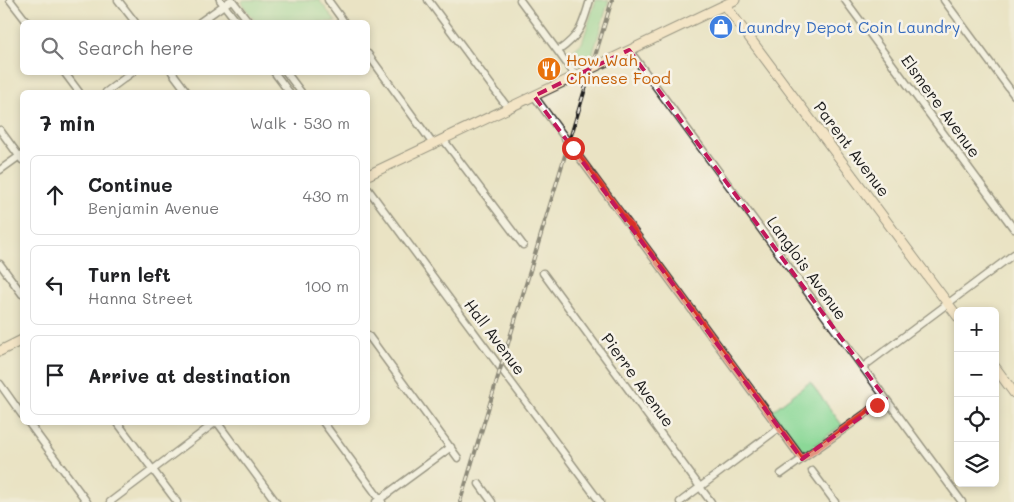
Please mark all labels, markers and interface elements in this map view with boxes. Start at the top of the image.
shop icon: Laundry Depot Coin Laundry [708,14,734,40]
place label: Laundry Depot Coin Laundry [738,16,960,37]
search box [20,20,370,75]
icon: search [38,34,66,62]
text: Search here [78,35,194,60]
place label: How Wah Chinese Food [566,49,671,88]
street label: Elsmere Avenue [897,50,986,161]
restaurant icon: How Wah Chinese Food [536,56,562,82]
street label: Parent Avenue [810,97,895,201]
text: 7 min [40,109,95,136]
text: Walk · 530 m [250,112,350,133]
route start [562,137,585,160]
text: Continue [88,172,173,197]
icon: ahead [41,181,69,209]
text: 430 m [302,185,349,206]
text: Benjamin Avenue [88,197,219,218]
street label: Langlois Avenue [763,212,852,324]
text: Turn left [88,262,171,287]
icon: left [41,271,69,299]
text: 100 m [304,275,349,296]
text: Hanna Street [88,287,193,308]
street label: Hall Avenue [460,294,531,379]
map controls [954,307,999,487]
button: + [954,307,999,352]
street label: Pierre Avenue [597,329,680,431]
button: − [954,352,999,397]
icon: arrive [41,361,69,389]
text: Arrive at destination [88,363,291,388]
route end [866,394,889,417]
button: locate [954,397,999,442]
button: layers [954,442,999,487]

